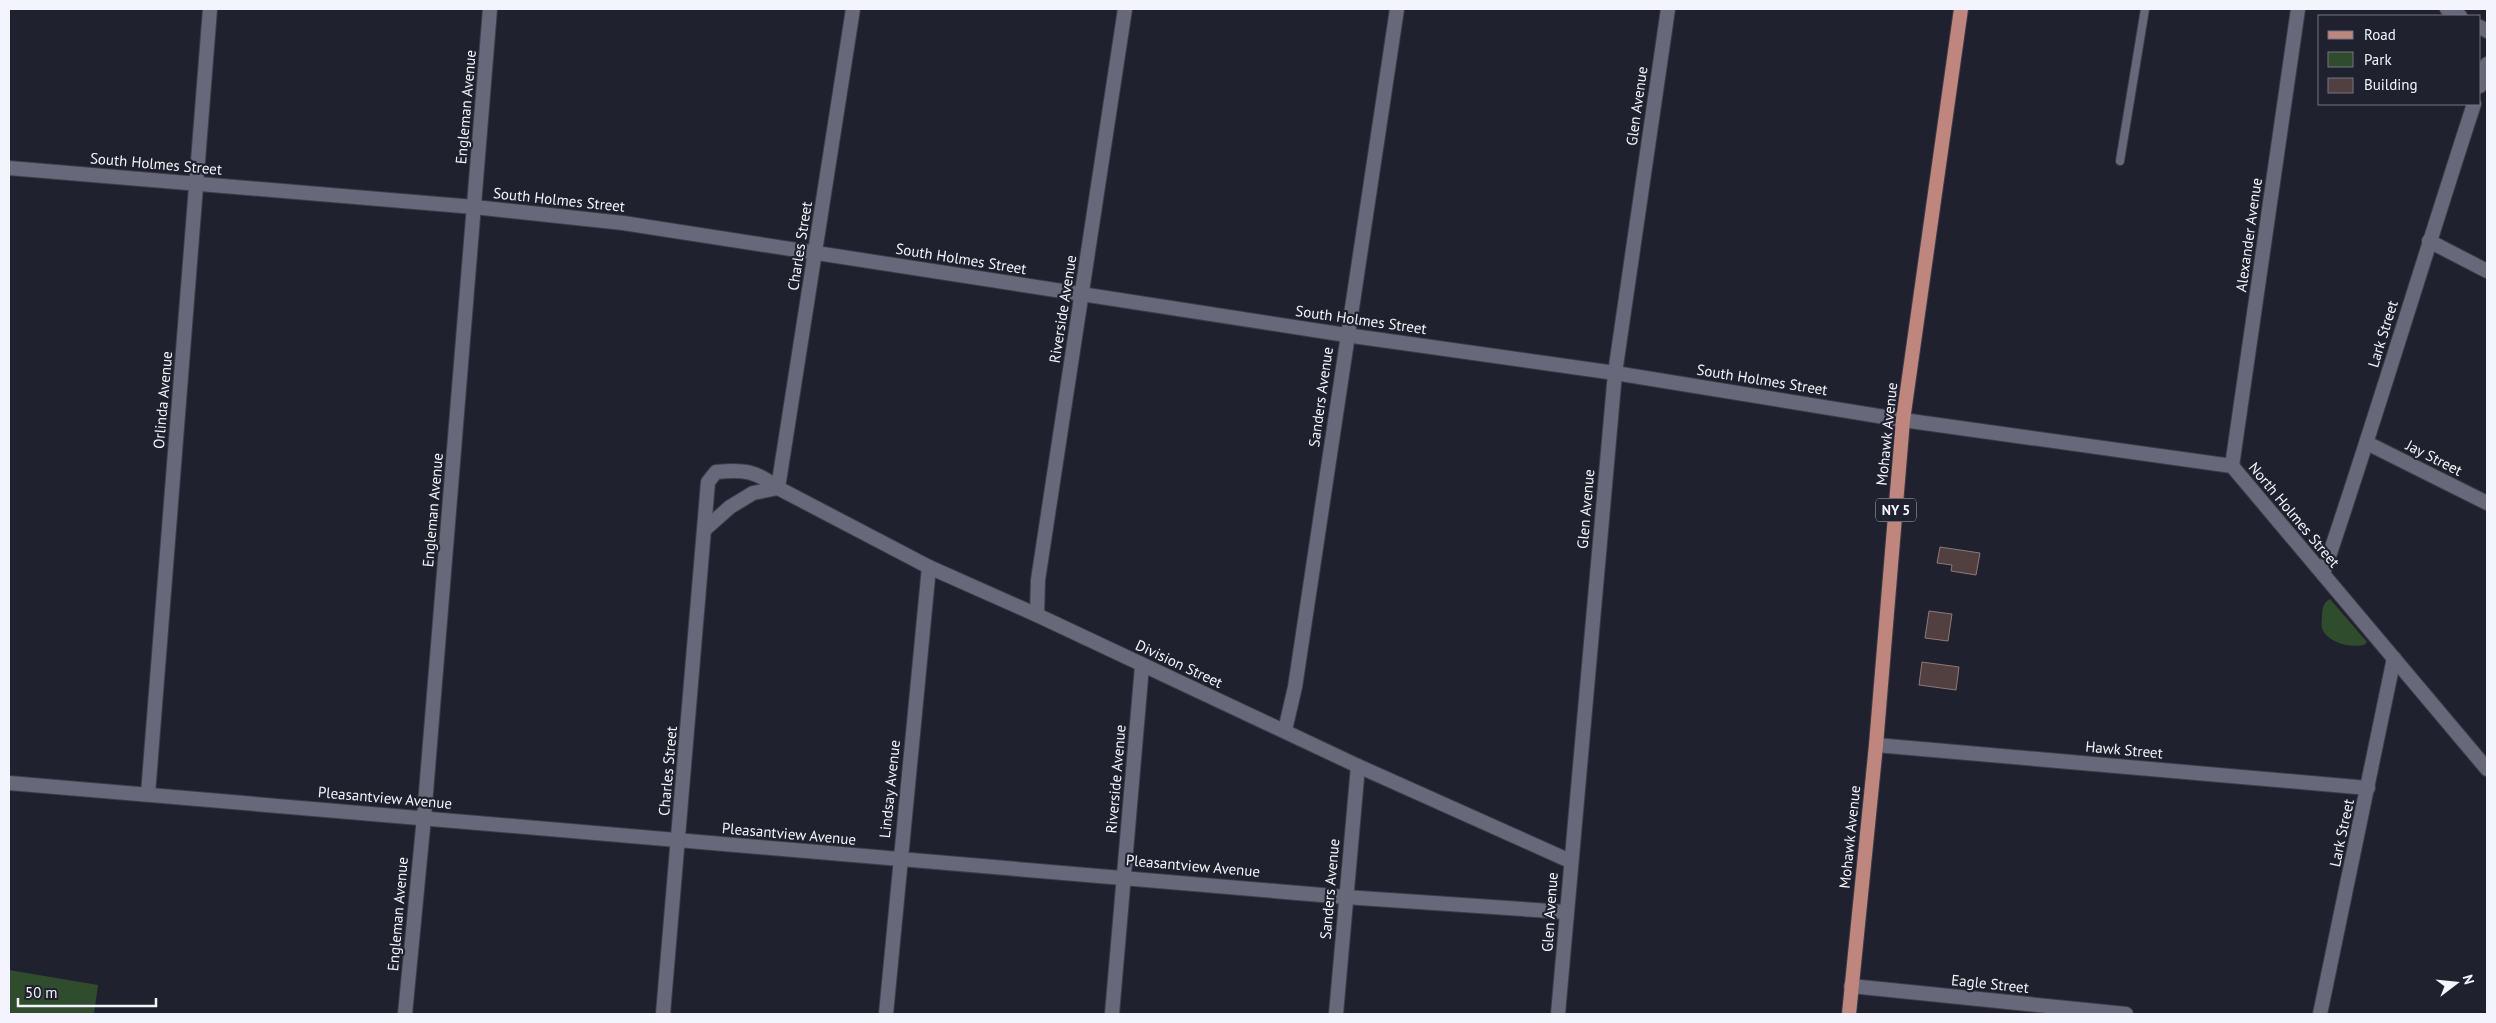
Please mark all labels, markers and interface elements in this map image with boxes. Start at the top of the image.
legend [2318,15,2481,105]
text: Road [2364,25,2396,44]
street label: Engleman Avenue [451,49,480,165]
text: Park [2364,50,2392,69]
street label: Glen Avenue [1622,65,1651,147]
text: Building [2364,75,2418,94]
street label: South Holmes Street [89,148,223,179]
street label: Alexander Avenue [2231,177,2266,293]
street label: South Holmes Street [492,183,626,216]
street label: Charles Street [783,200,816,292]
street label: South Holmes Street [894,239,1028,278]
street label: Riverside Avenue [1045,254,1080,364]
street label: Lark Street [2363,298,2402,370]
street label: South Holmes Street [1294,301,1428,338]
street label: Sanders Avenue [1304,346,1337,448]
street label: Orlinda Avenue [149,350,176,450]
street label: South Holmes Street [1695,360,1829,399]
street label: Mohawk Avenue [1872,381,1901,487]
street label: Jay Street [2402,435,2466,480]
street label: Engleman Avenue [418,452,447,568]
street label: North Holmes Street [2245,458,2344,571]
street label: Glen Avenue [1573,468,1598,550]
road number: NY 5 [1876,498,1916,522]
street label: Division Street [1133,635,1226,692]
street label: Riverside Avenue [1101,724,1130,834]
street label: Charles Street [654,725,681,817]
street label: Hawk Street [2085,737,2164,762]
street label: Lindsay Avenue [875,739,904,839]
street label: Pleasantview Avenue [317,782,453,813]
street label: Mohawk Avenue [1835,784,1864,890]
street label: Lark Street [2325,797,2358,869]
street label: Pleasantview Avenue [721,818,857,849]
street label: Sanders Avenue [1316,838,1343,940]
street label: Pleasantview Avenue [1125,850,1261,881]
street label: Engleman Avenue [383,856,412,972]
street label: Glen Avenue [1537,872,1562,952]
north arrow [2431,958,2481,1008]
street label: Eagle Street [1950,970,2030,997]
text: N [2459,973,2478,986]
scale bar [18,976,155,1008]
text: 50 m [25,983,58,1002]

